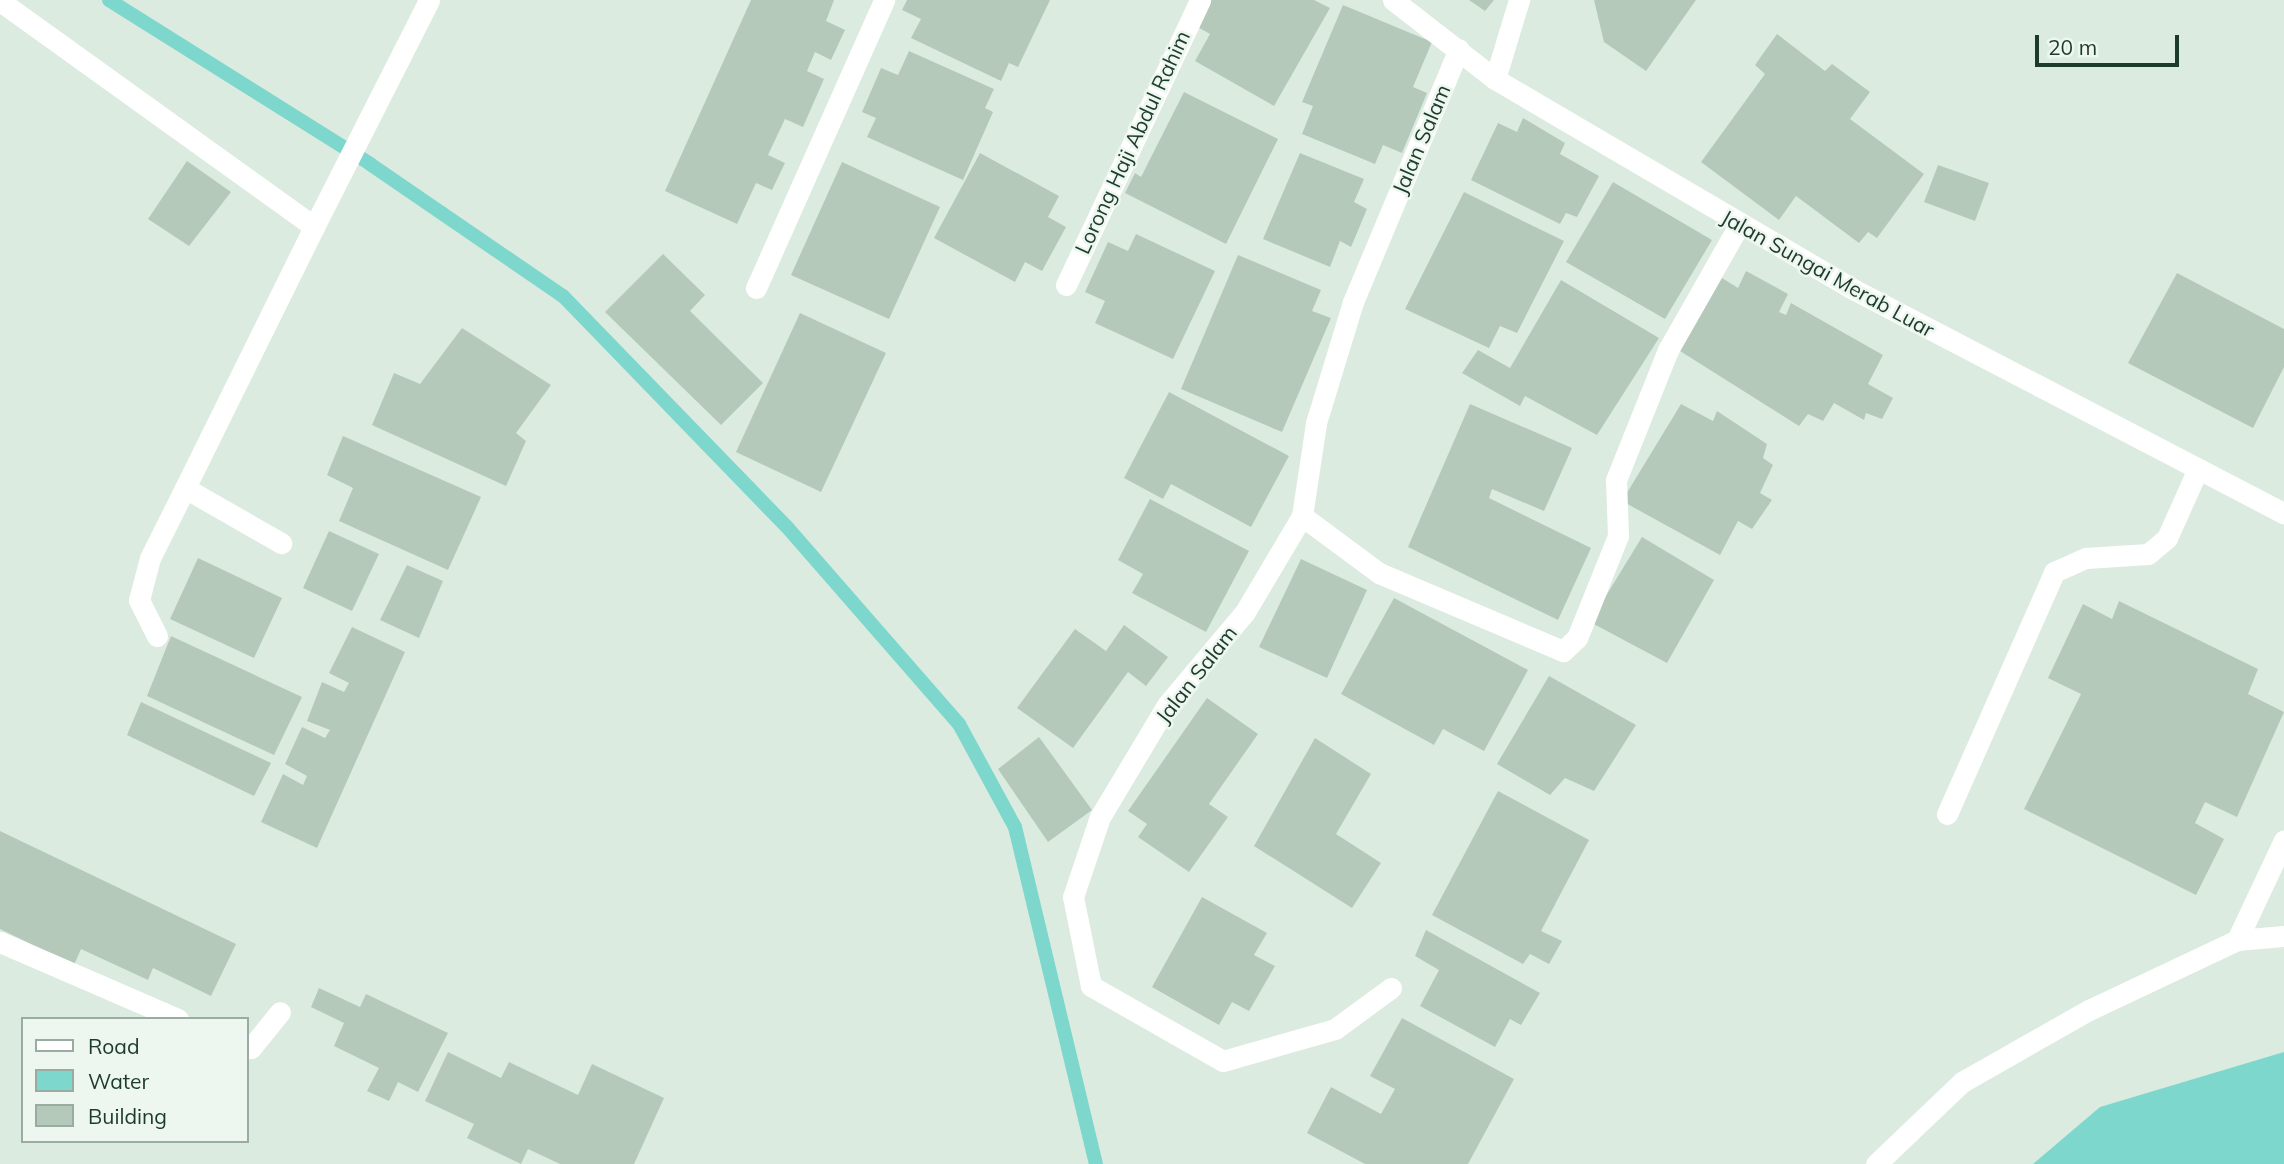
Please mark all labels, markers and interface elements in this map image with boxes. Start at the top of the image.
scale bar [2039,21,2182,65]
street label: Lorong Haji Abdul Rahim [1069,26,1195,258]
text: 20 m [2048,34,2097,60]
street label: Jalan Salam [1387,80,1455,198]
street label: Jalan Sungai Merab Luar [1717,204,1939,342]
street label: Jalan Salam [1150,620,1242,728]
legend [21,1017,248,1143]
text: Road [88,1033,139,1059]
text: Water [88,1068,149,1094]
text: Building [88,1103,167,1129]

